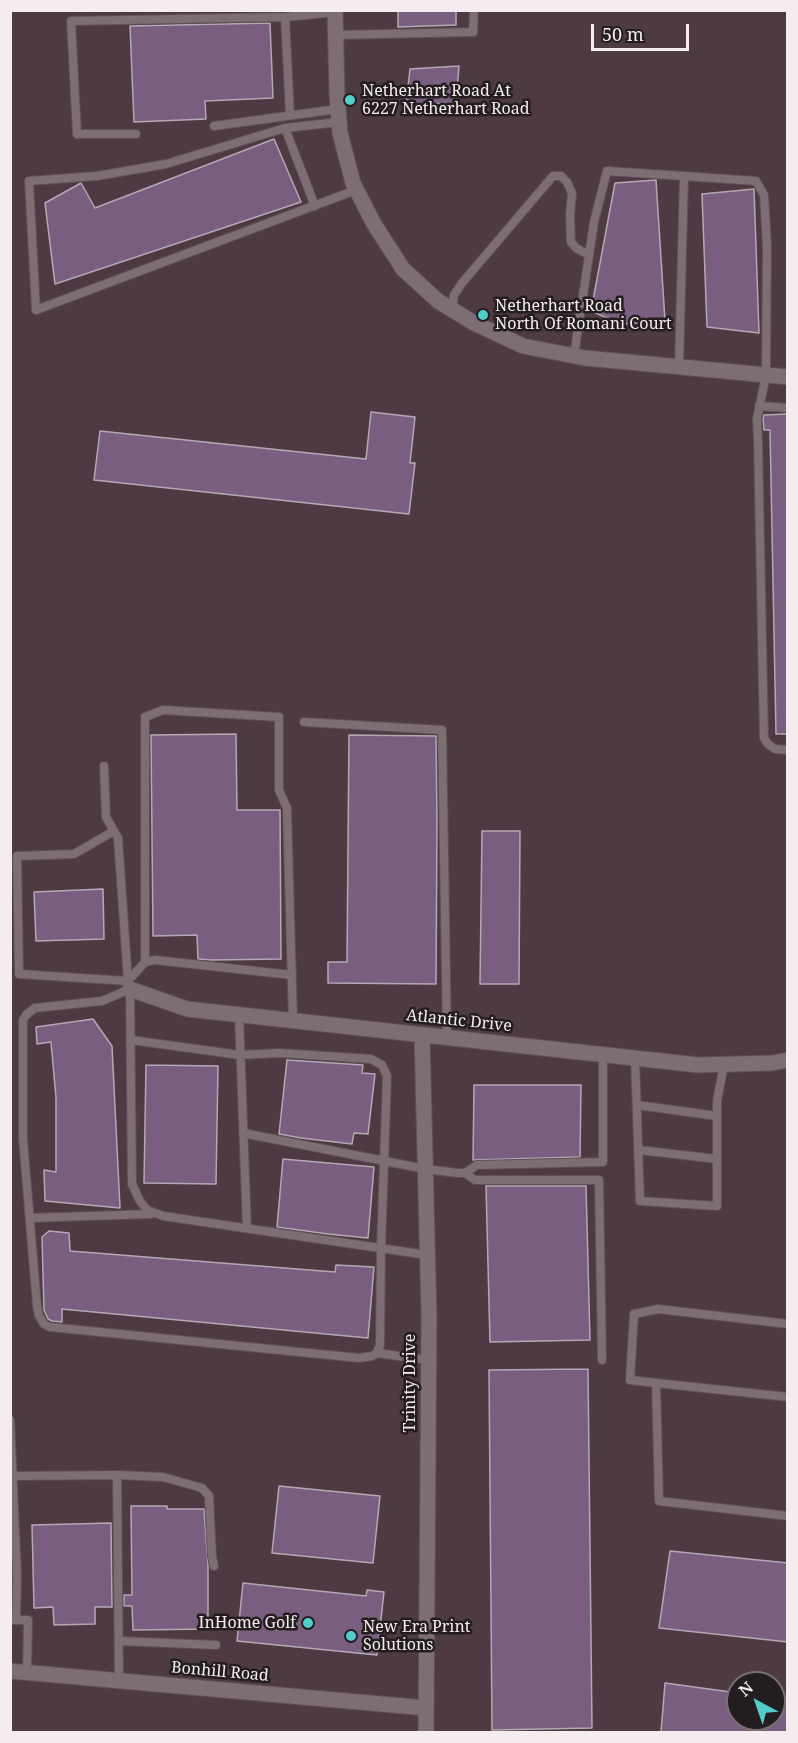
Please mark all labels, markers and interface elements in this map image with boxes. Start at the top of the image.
scale bar [594,12,692,50]
text: 50 m [602,22,644,46]
place label: Netherhart Road At 6227 Netherhart Road [362,81,530,119]
marker: Netherhart Road At 6227 Netherhart Road [343,93,357,107]
place label: Netherhart Road North Of Romani Court [495,296,672,334]
marker: Netherhart Road North Of Romani Court [476,308,490,322]
street label: Atlantic Drive [405,1006,513,1036]
street label: Trinity Drive [400,1334,420,1432]
place label: InHome Golf [199,1613,296,1633]
marker: InHome Golf [301,1616,315,1630]
place label: New Era Print Solutions [363,1617,470,1655]
marker: New Era Print Solutions [344,1629,358,1643]
street label: Bonhill Road [170,1658,270,1686]
north arrow [726,1671,786,1731]
text: N [734,1676,758,1701]

